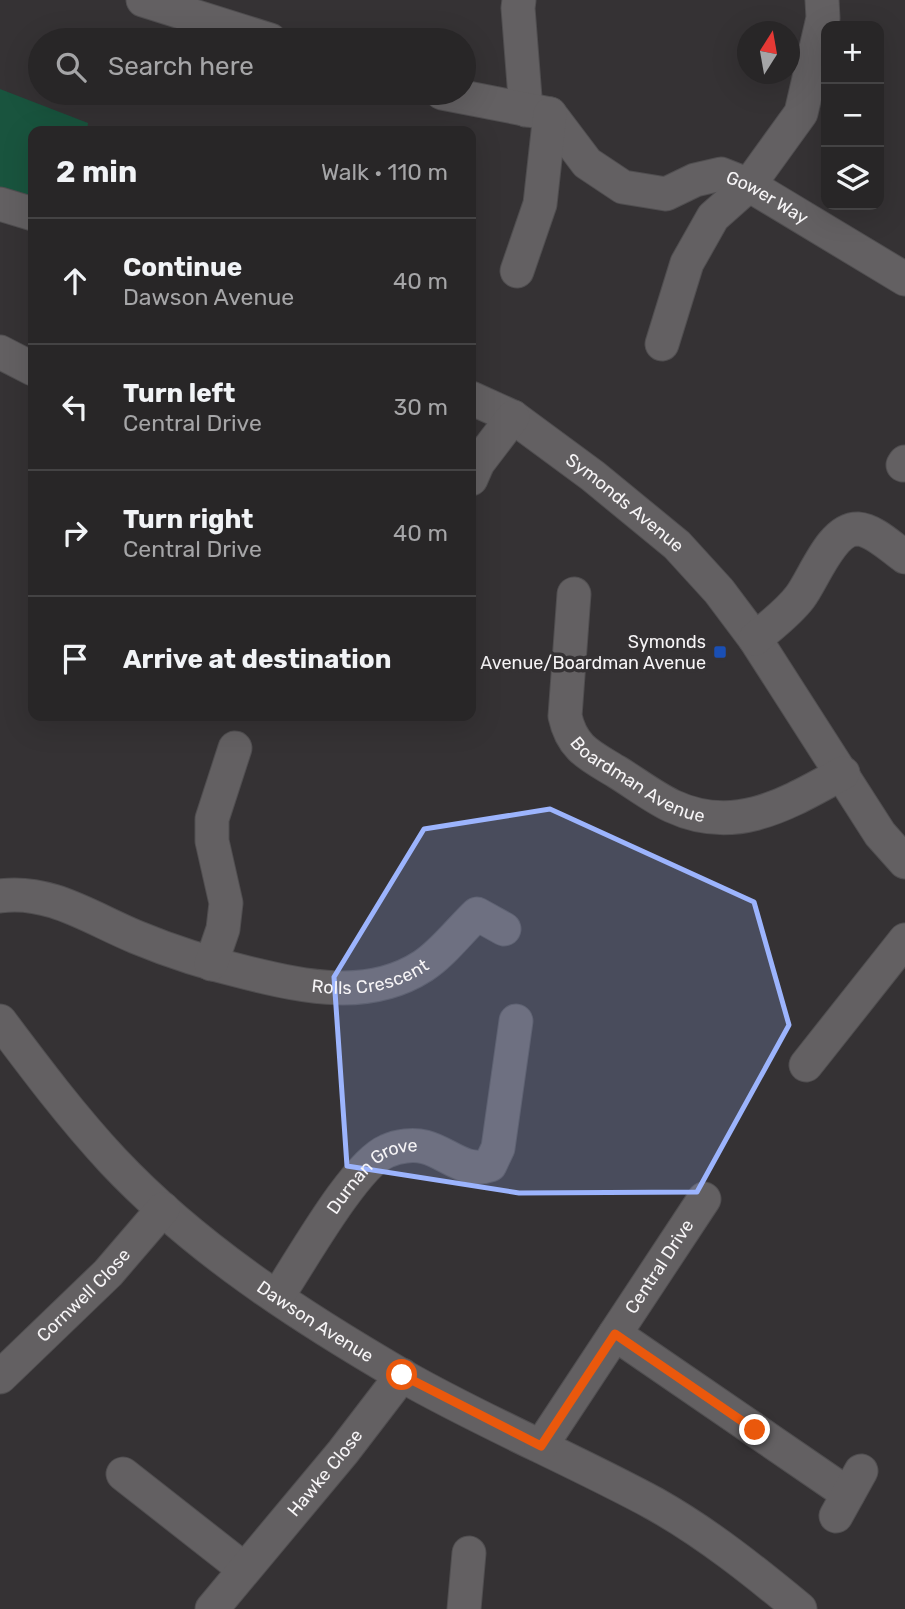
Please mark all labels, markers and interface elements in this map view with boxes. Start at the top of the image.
north arrow [737,21,800,84]
map controls [821,21,884,210]
button: + [821,21,884,84]
search box [28,28,476,105]
icon: search [52,48,90,86]
text: Search here [108,51,254,82]
button: − [821,84,884,147]
button: layers [821,147,884,210]
text: 2 min [56,154,137,190]
text: Walk · 110 m [321,158,448,186]
street label: Gower Way [723,166,812,229]
text: Continue [123,252,242,283]
icon: ahead [56,262,94,300]
text: 40 m [393,267,448,295]
text: Dawson Avenue [123,283,294,311]
text: Turn left [123,378,235,409]
icon: left [56,388,94,426]
text: 30 m [393,393,448,421]
text: Central Drive [123,409,262,437]
street label: Symonds Avenue [561,449,689,556]
text: Turn right [123,504,253,535]
icon: right [56,514,94,552]
text: 40 m [393,519,448,547]
text: Central Drive [123,535,262,563]
place label: Symonds Avenue/Boardman Avenue [480,631,706,674]
icon: arrive [56,640,94,678]
text: Arrive at destination [123,644,391,675]
marker: Symonds Avenue/Boardman Avenue [712,644,728,660]
street label: Boardman Avenue [565,732,707,827]
street label: Rolls Crescent [310,954,433,999]
street label: Durnan Grove [322,1135,418,1218]
street label: Central Drive [620,1215,699,1318]
street label: Cornwell Close [32,1244,135,1347]
street label: Dawson Avenue [253,1276,377,1367]
route start [386,1359,417,1390]
route end [739,1414,770,1445]
street label: Hawke Close [283,1425,367,1521]

